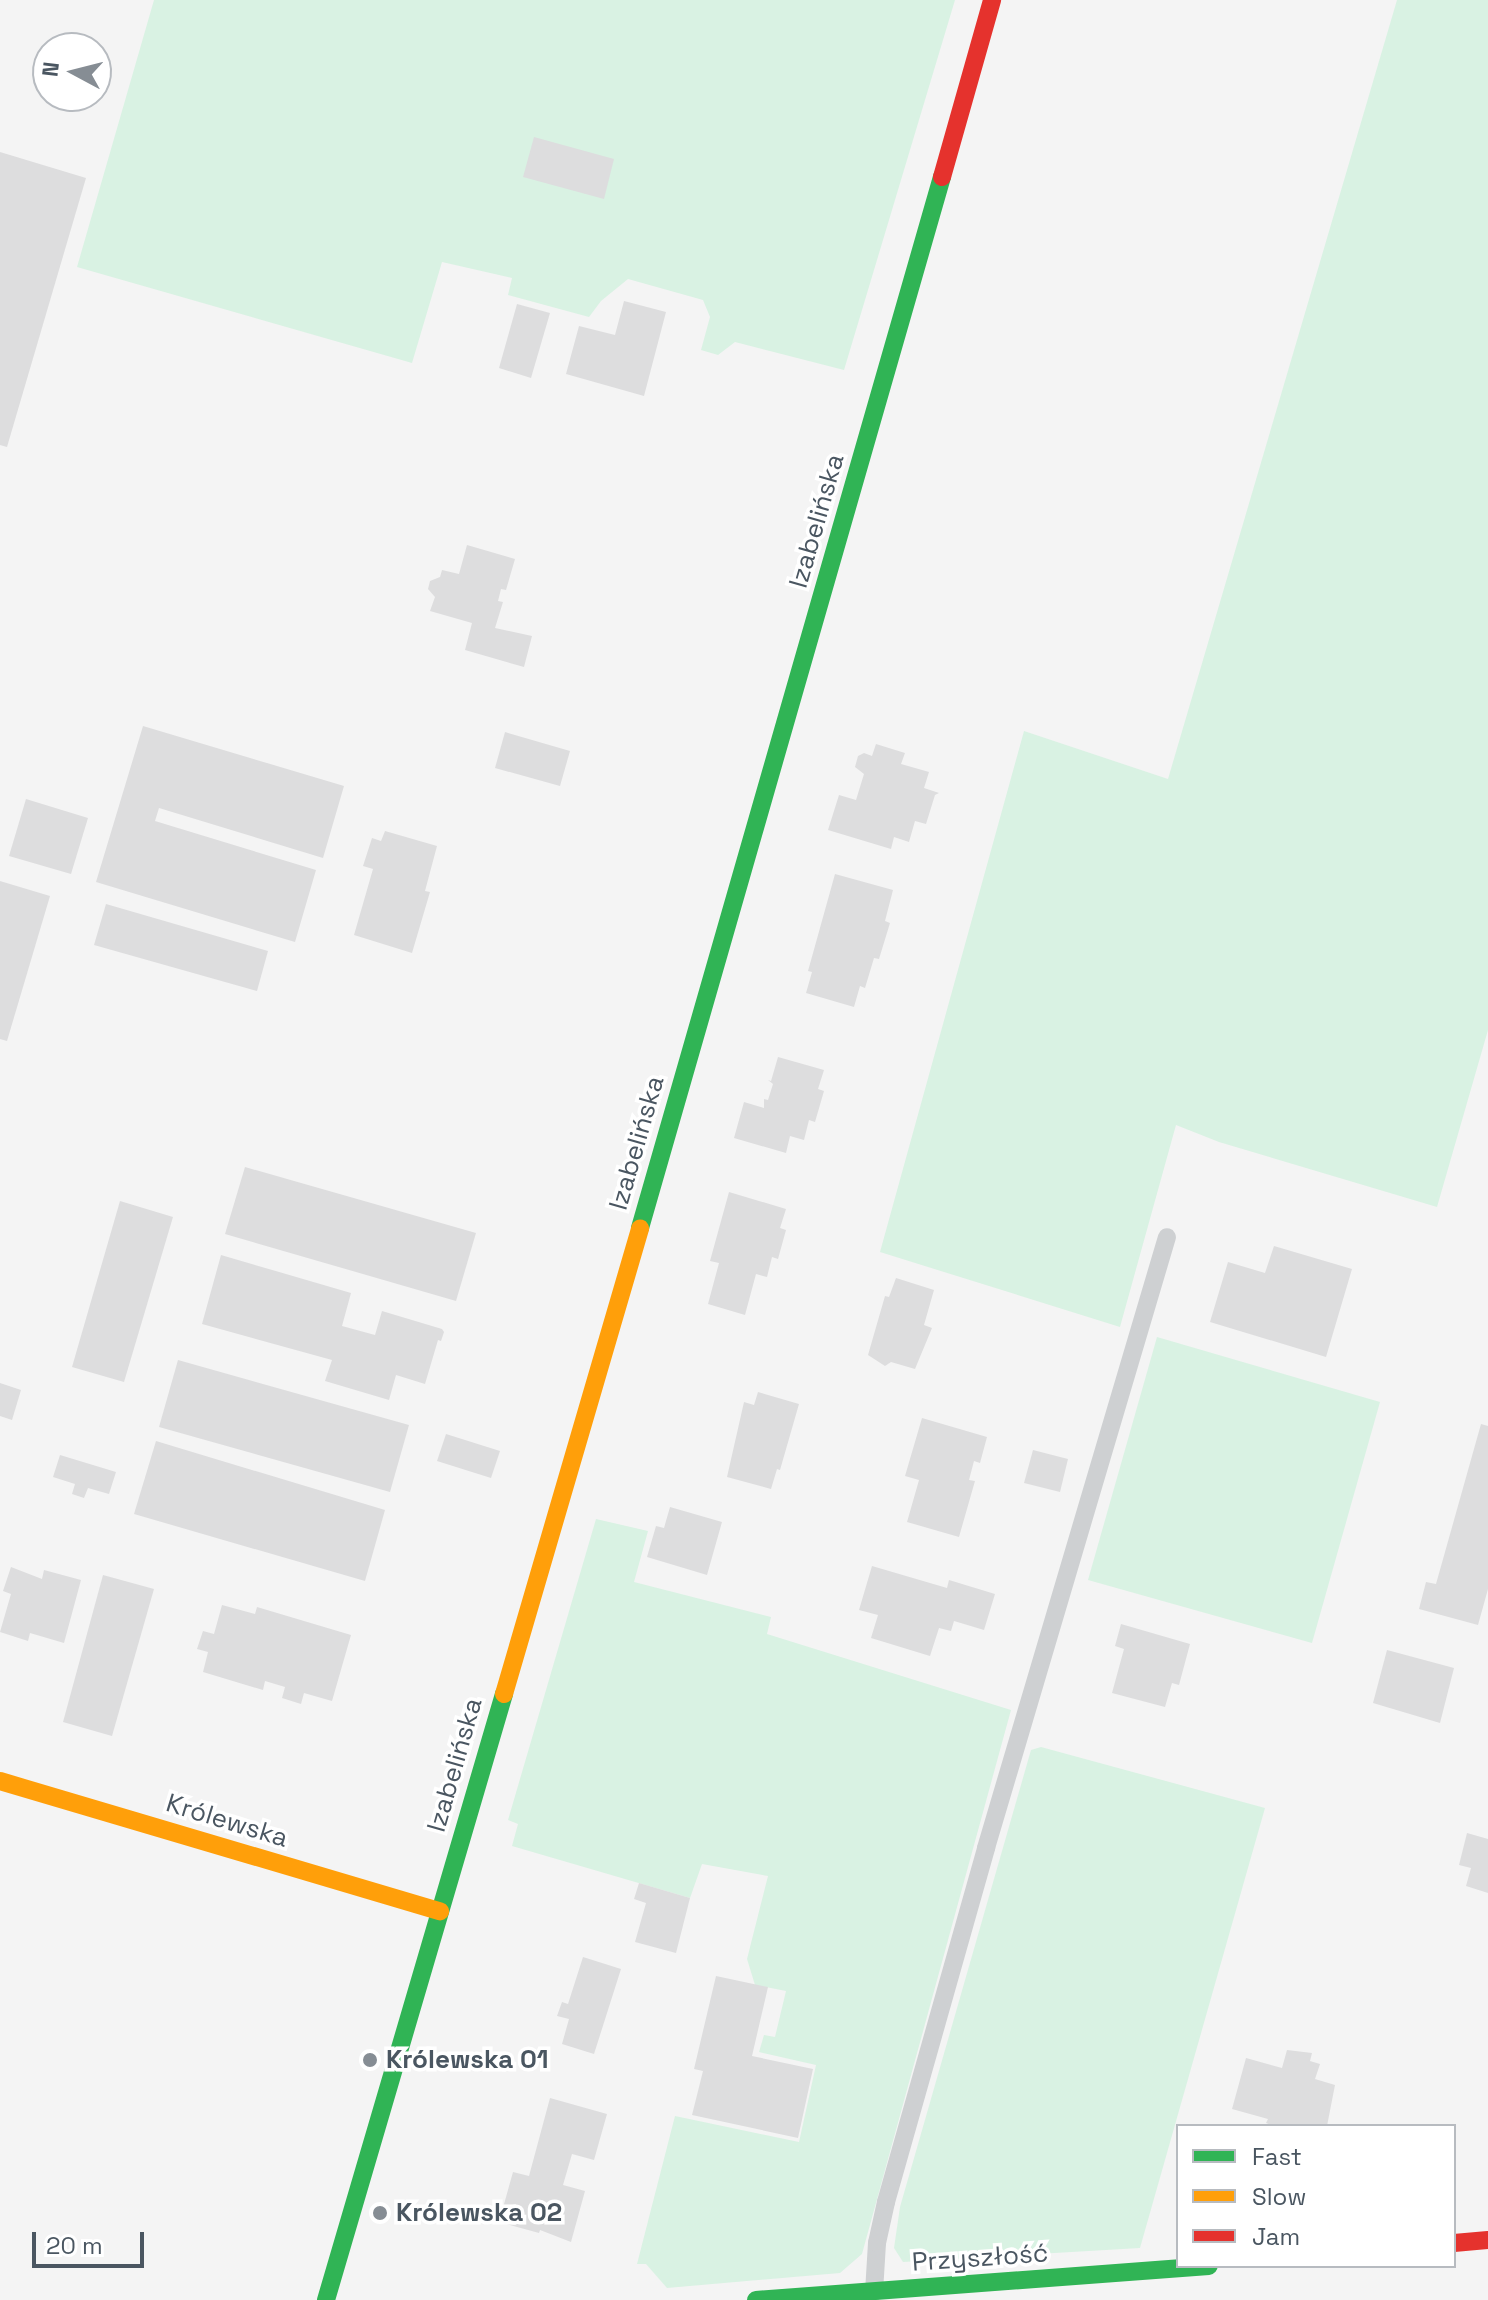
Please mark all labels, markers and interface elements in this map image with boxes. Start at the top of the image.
north arrow [32,32,112,112]
text: N [35,60,65,78]
street label: Izabelińska [783,450,851,592]
street label: Izabelińska [603,1072,671,1214]
street label: Izabelińska [421,1694,489,1836]
street label: Królewska [162,1788,292,1854]
place label: Królewska 01 [386,2044,549,2076]
marker: Królewska 01 [361,2051,379,2069]
legend [1176,2124,1456,2268]
text: Fast [1252,2141,1302,2172]
text: Slow [1252,2181,1306,2212]
place label: Królewska 02 [396,2197,562,2229]
marker: Królewska 02 [371,2204,389,2222]
scale bar [36,2216,148,2266]
text: Jam [1252,2221,1300,2252]
text: 20 m [46,2230,103,2261]
street label: Przyszłość [911,2238,1049,2278]

